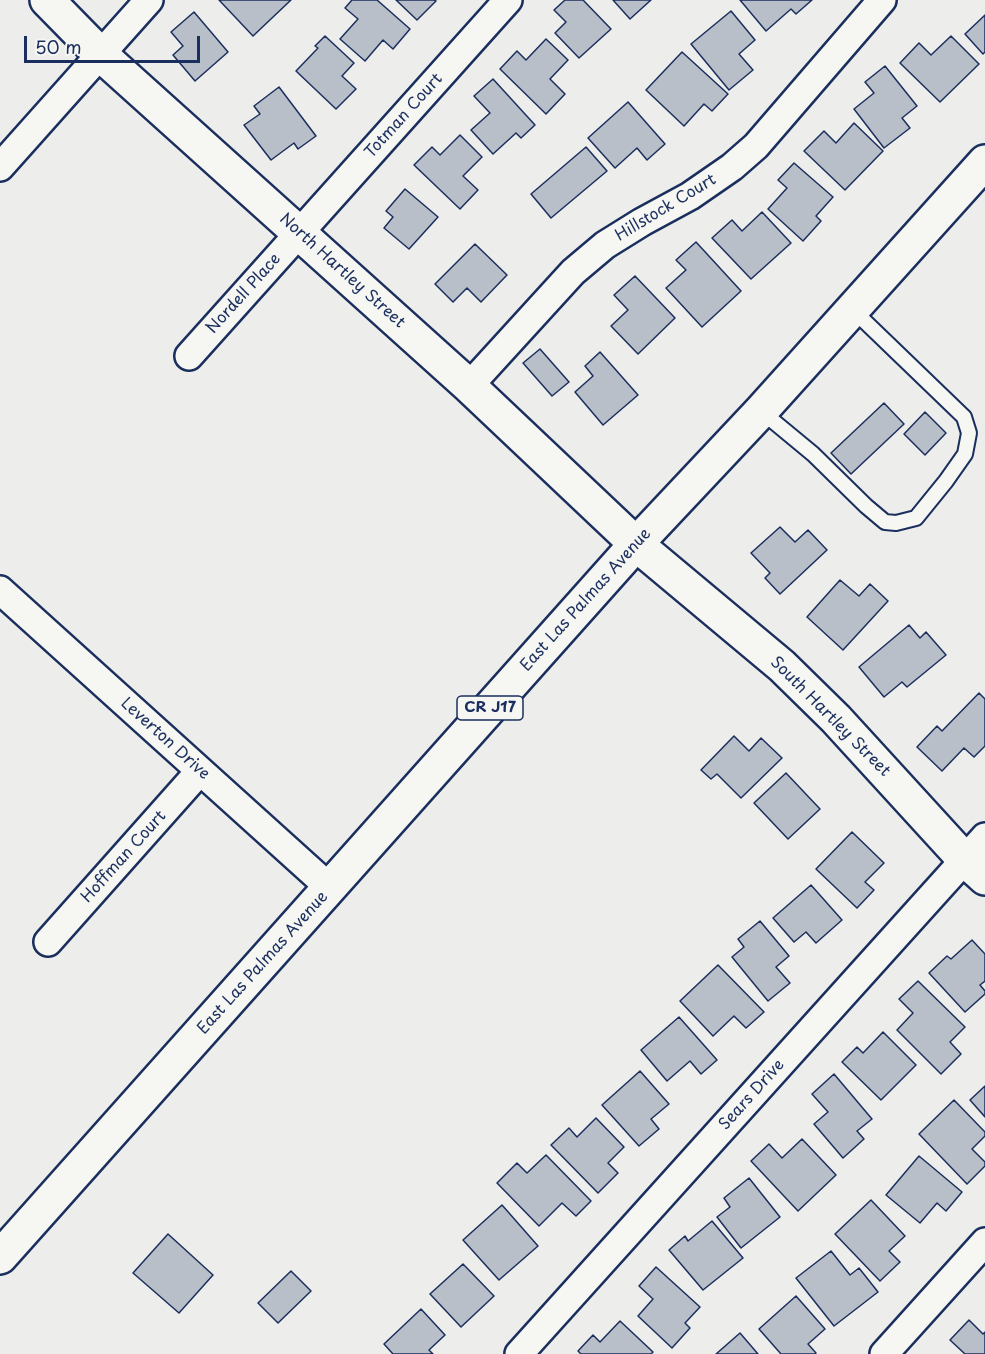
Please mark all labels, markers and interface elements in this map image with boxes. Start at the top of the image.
scale bar [27,24,202,62]
text: 50 m [35,33,82,60]
street label: Totman Court [361,70,447,162]
street label: Hillstock Court [612,170,720,246]
street label: North Hartley Street [275,210,409,332]
street label: Nordell Place [203,250,285,338]
street label: East Las Palmas Avenue [517,525,655,675]
street label: South Hartley Street [766,653,894,781]
street label: Leverton Drive [117,694,213,784]
road number: CR J17 [457,696,523,720]
street label: Hoffman Court [78,807,170,907]
street label: East Las Palmas Avenue [194,888,332,1038]
street label: Sears Drive [715,1056,789,1134]

